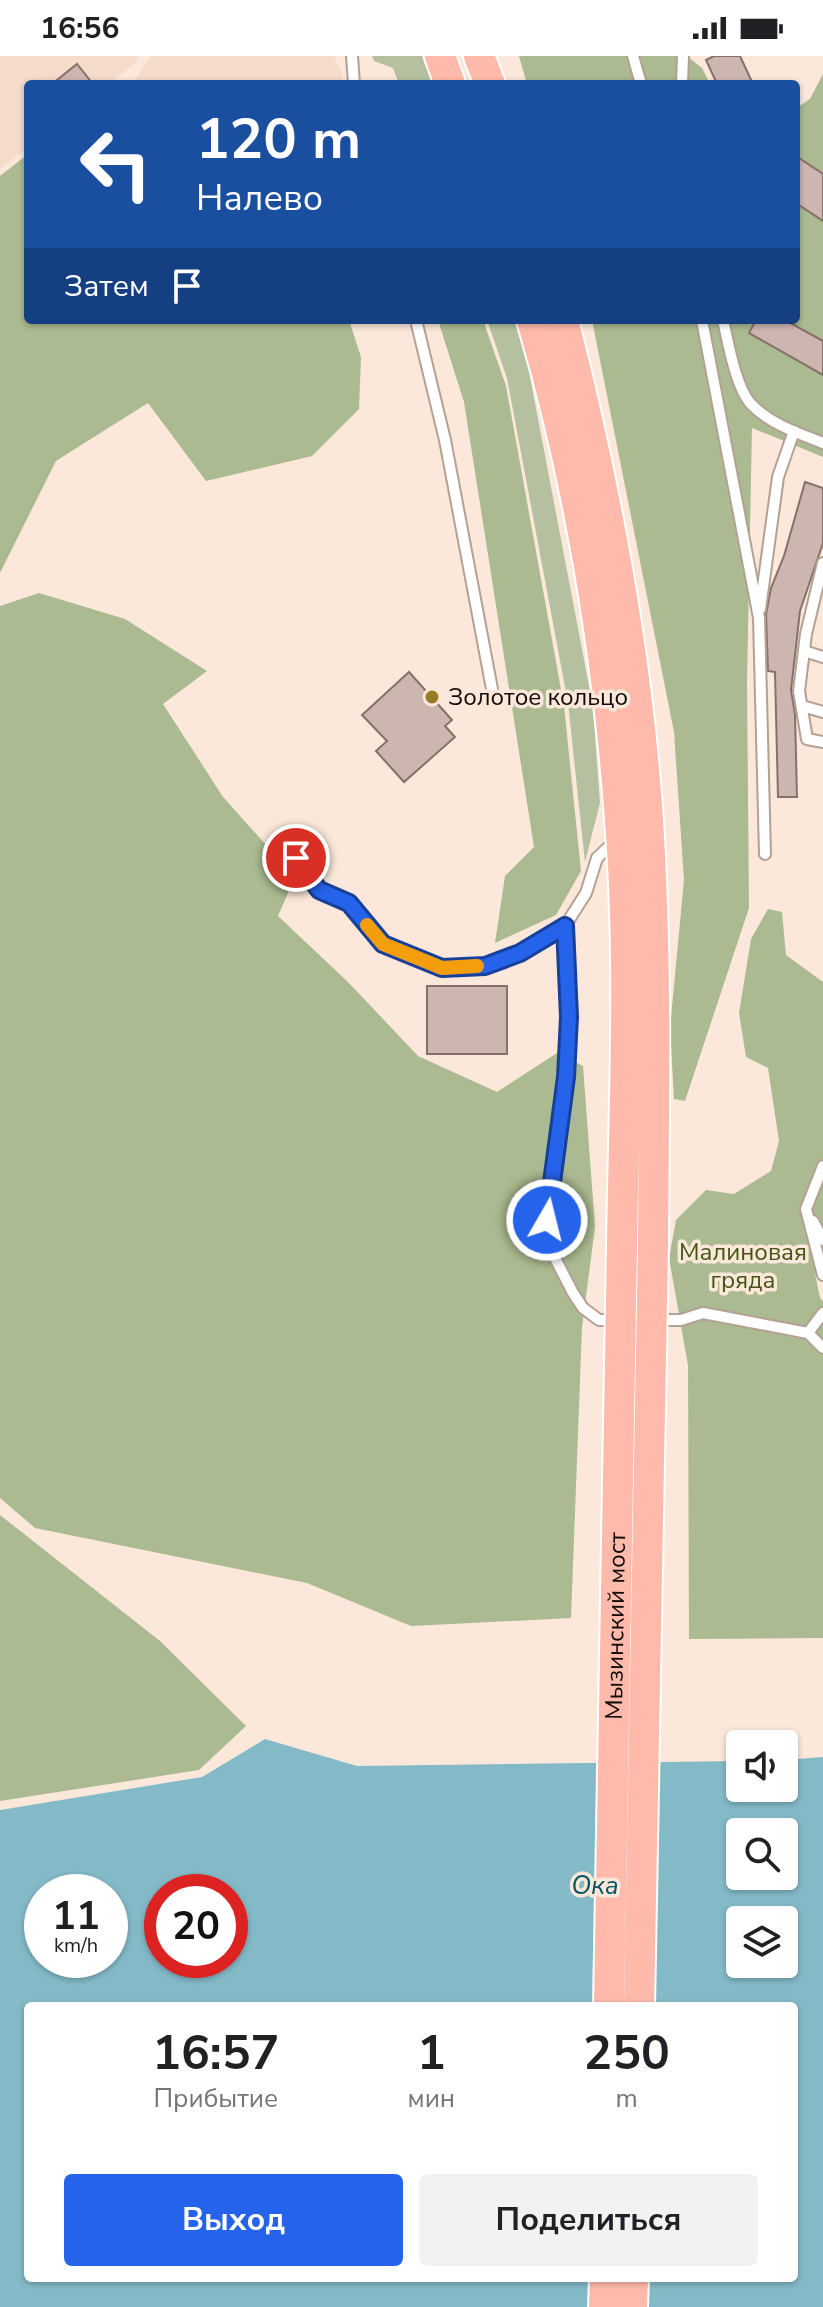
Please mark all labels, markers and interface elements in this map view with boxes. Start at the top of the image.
text: 16:56 [40,8,119,49]
text: 120 m [196,101,361,178]
icon: left [64,112,168,216]
text: Налево [196,174,323,223]
icon: arrive [165,264,209,308]
text: Затем [64,266,149,307]
place label: Золотое кольцо [448,681,628,713]
marker: Золотое кольцо [423,688,441,706]
pin [262,824,330,892]
icon: arrive [274,836,318,880]
position arrow [505,1178,589,1262]
park label: Малиновая гряда [679,1236,807,1296]
street label: Мызинский мост [598,1532,633,1720]
map controls [726,1730,798,1978]
button: sound [726,1730,798,1802]
button: search [726,1818,798,1890]
water label: Ока [571,1868,619,1903]
speed limit sign: 20 [144,1874,248,1978]
text: 11 [52,1889,100,1943]
button: layers [726,1906,798,1978]
text: km/h [54,1932,98,1959]
text: 16:57 [152,2020,279,2086]
text: 1 [417,2020,446,2086]
text: 250 [583,2020,670,2086]
text: Прибытие [153,2081,278,2116]
text: мин [408,2081,455,2116]
text: m [615,2081,638,2116]
button: Выход [64,2174,403,2266]
button: Поделиться [419,2174,758,2266]

